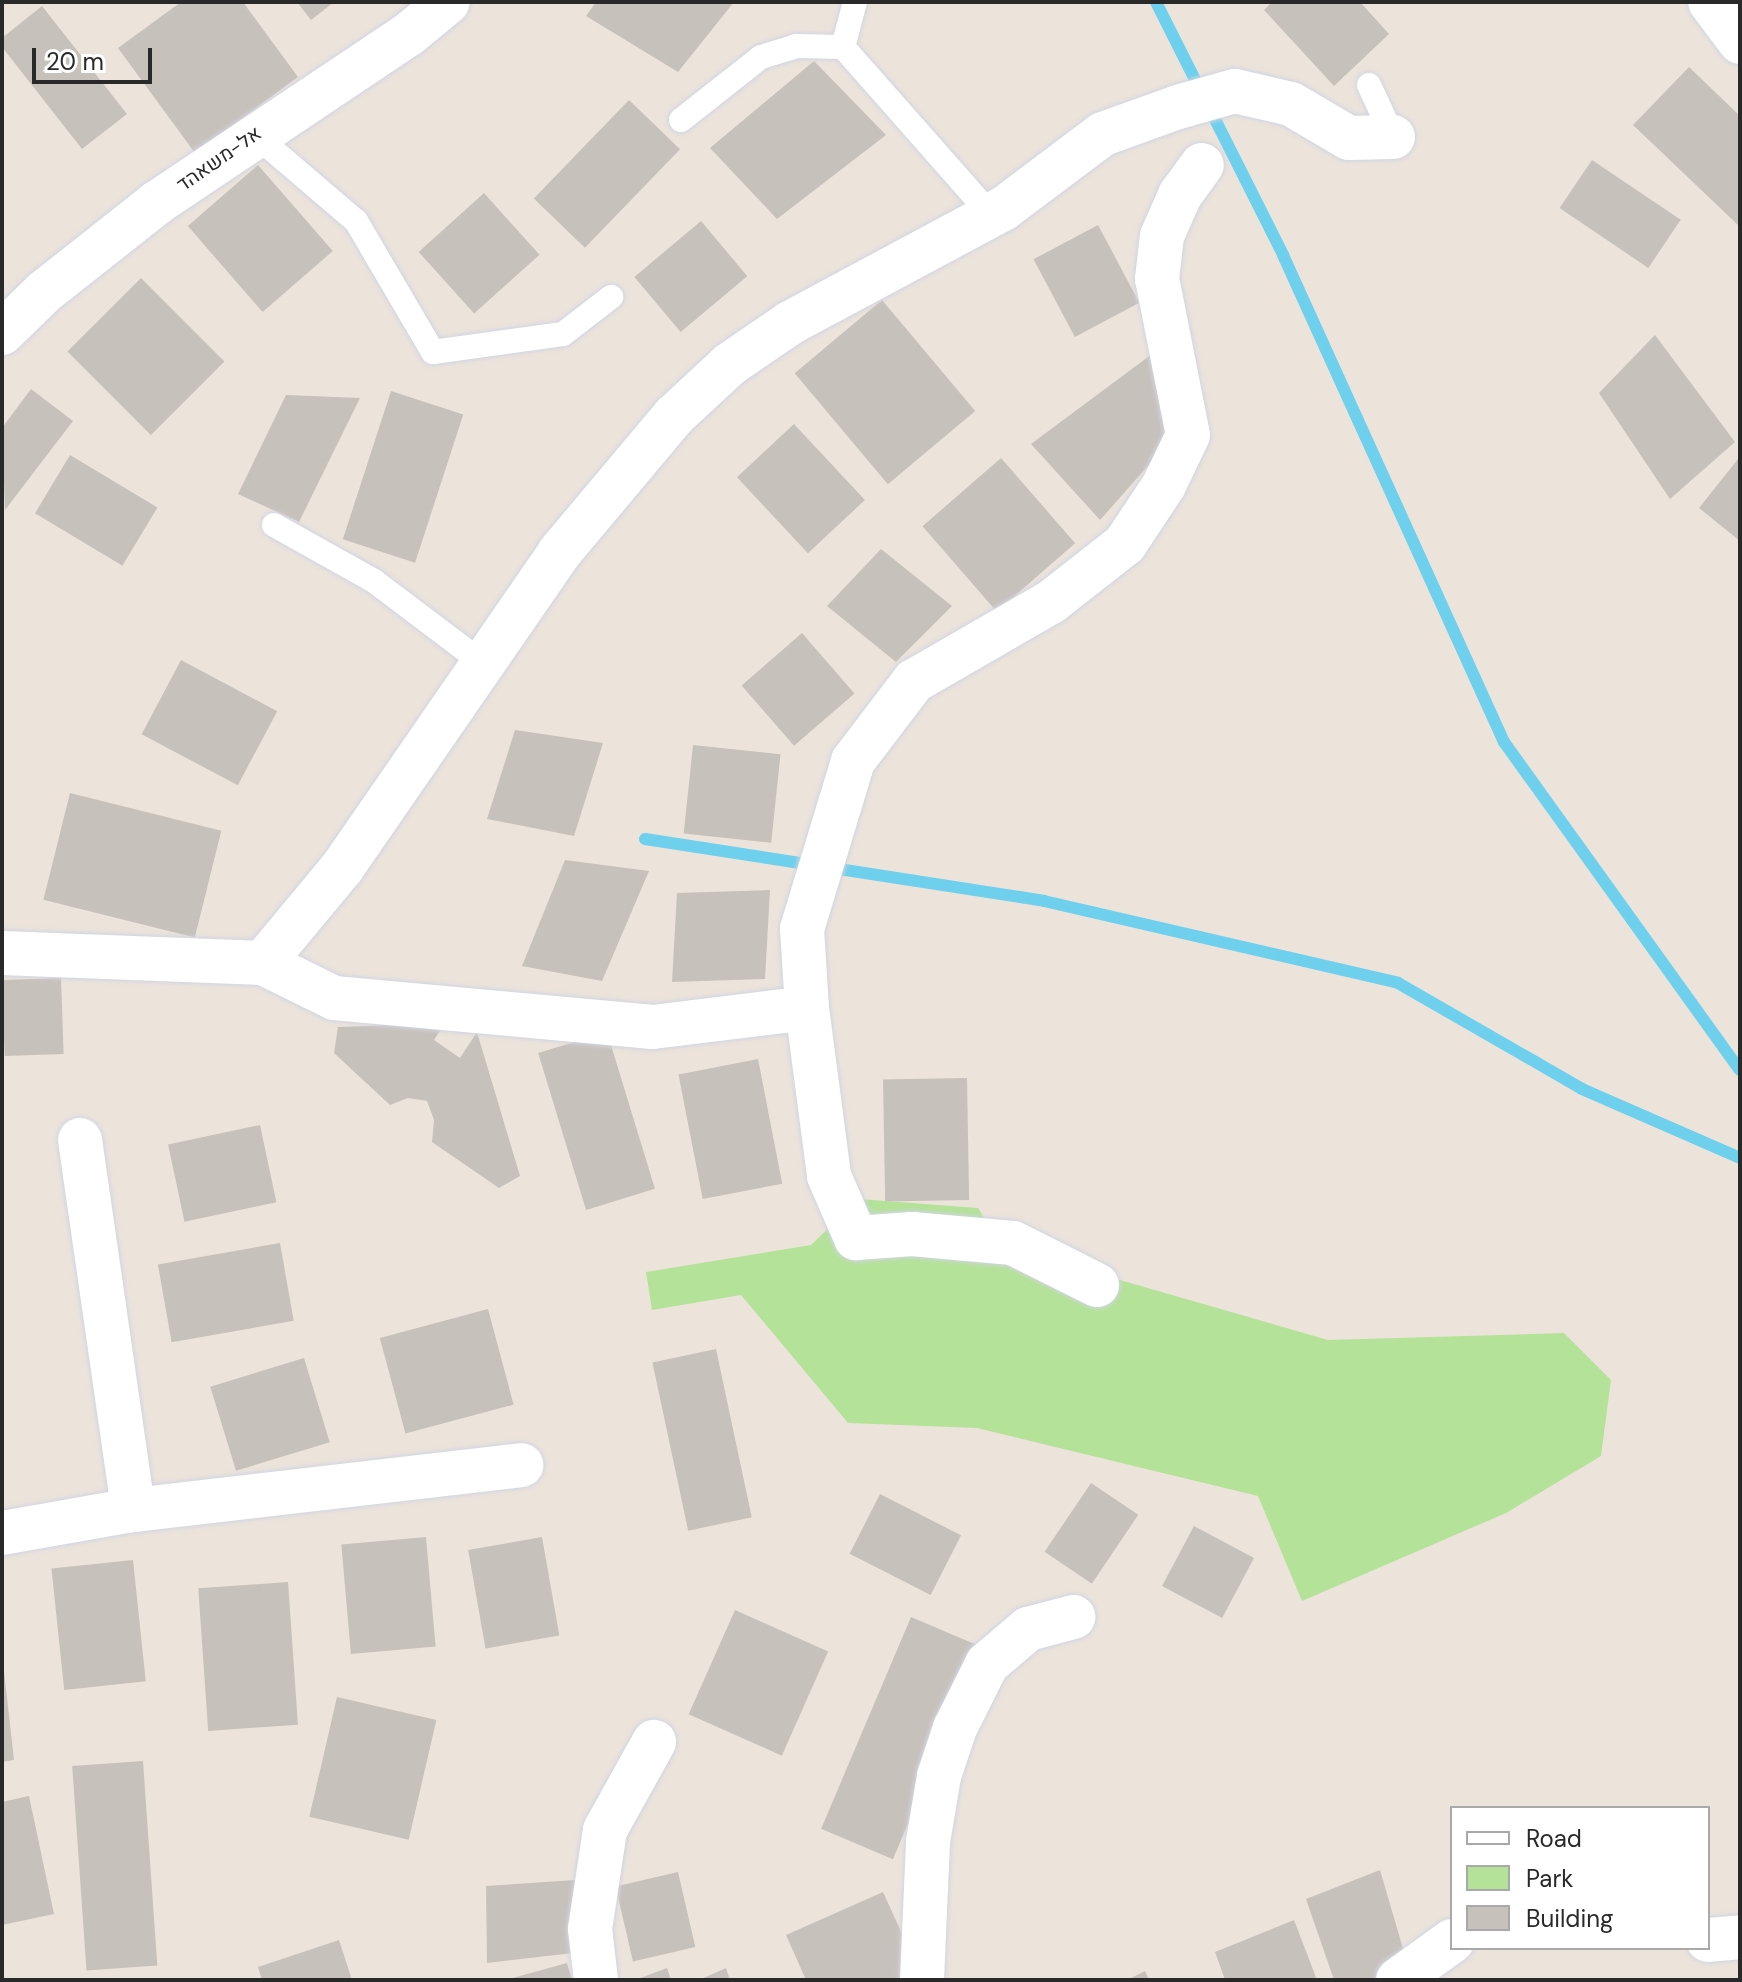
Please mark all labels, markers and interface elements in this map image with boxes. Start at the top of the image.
scale bar [36,32,156,82]
text: 20 m [46,46,104,77]
street label: אל-משאהד [172,121,266,197]
legend [1450,1806,1710,1950]
text: Road [1526,1823,1582,1854]
text: Park [1526,1863,1573,1894]
text: Building [1526,1903,1613,1934]

